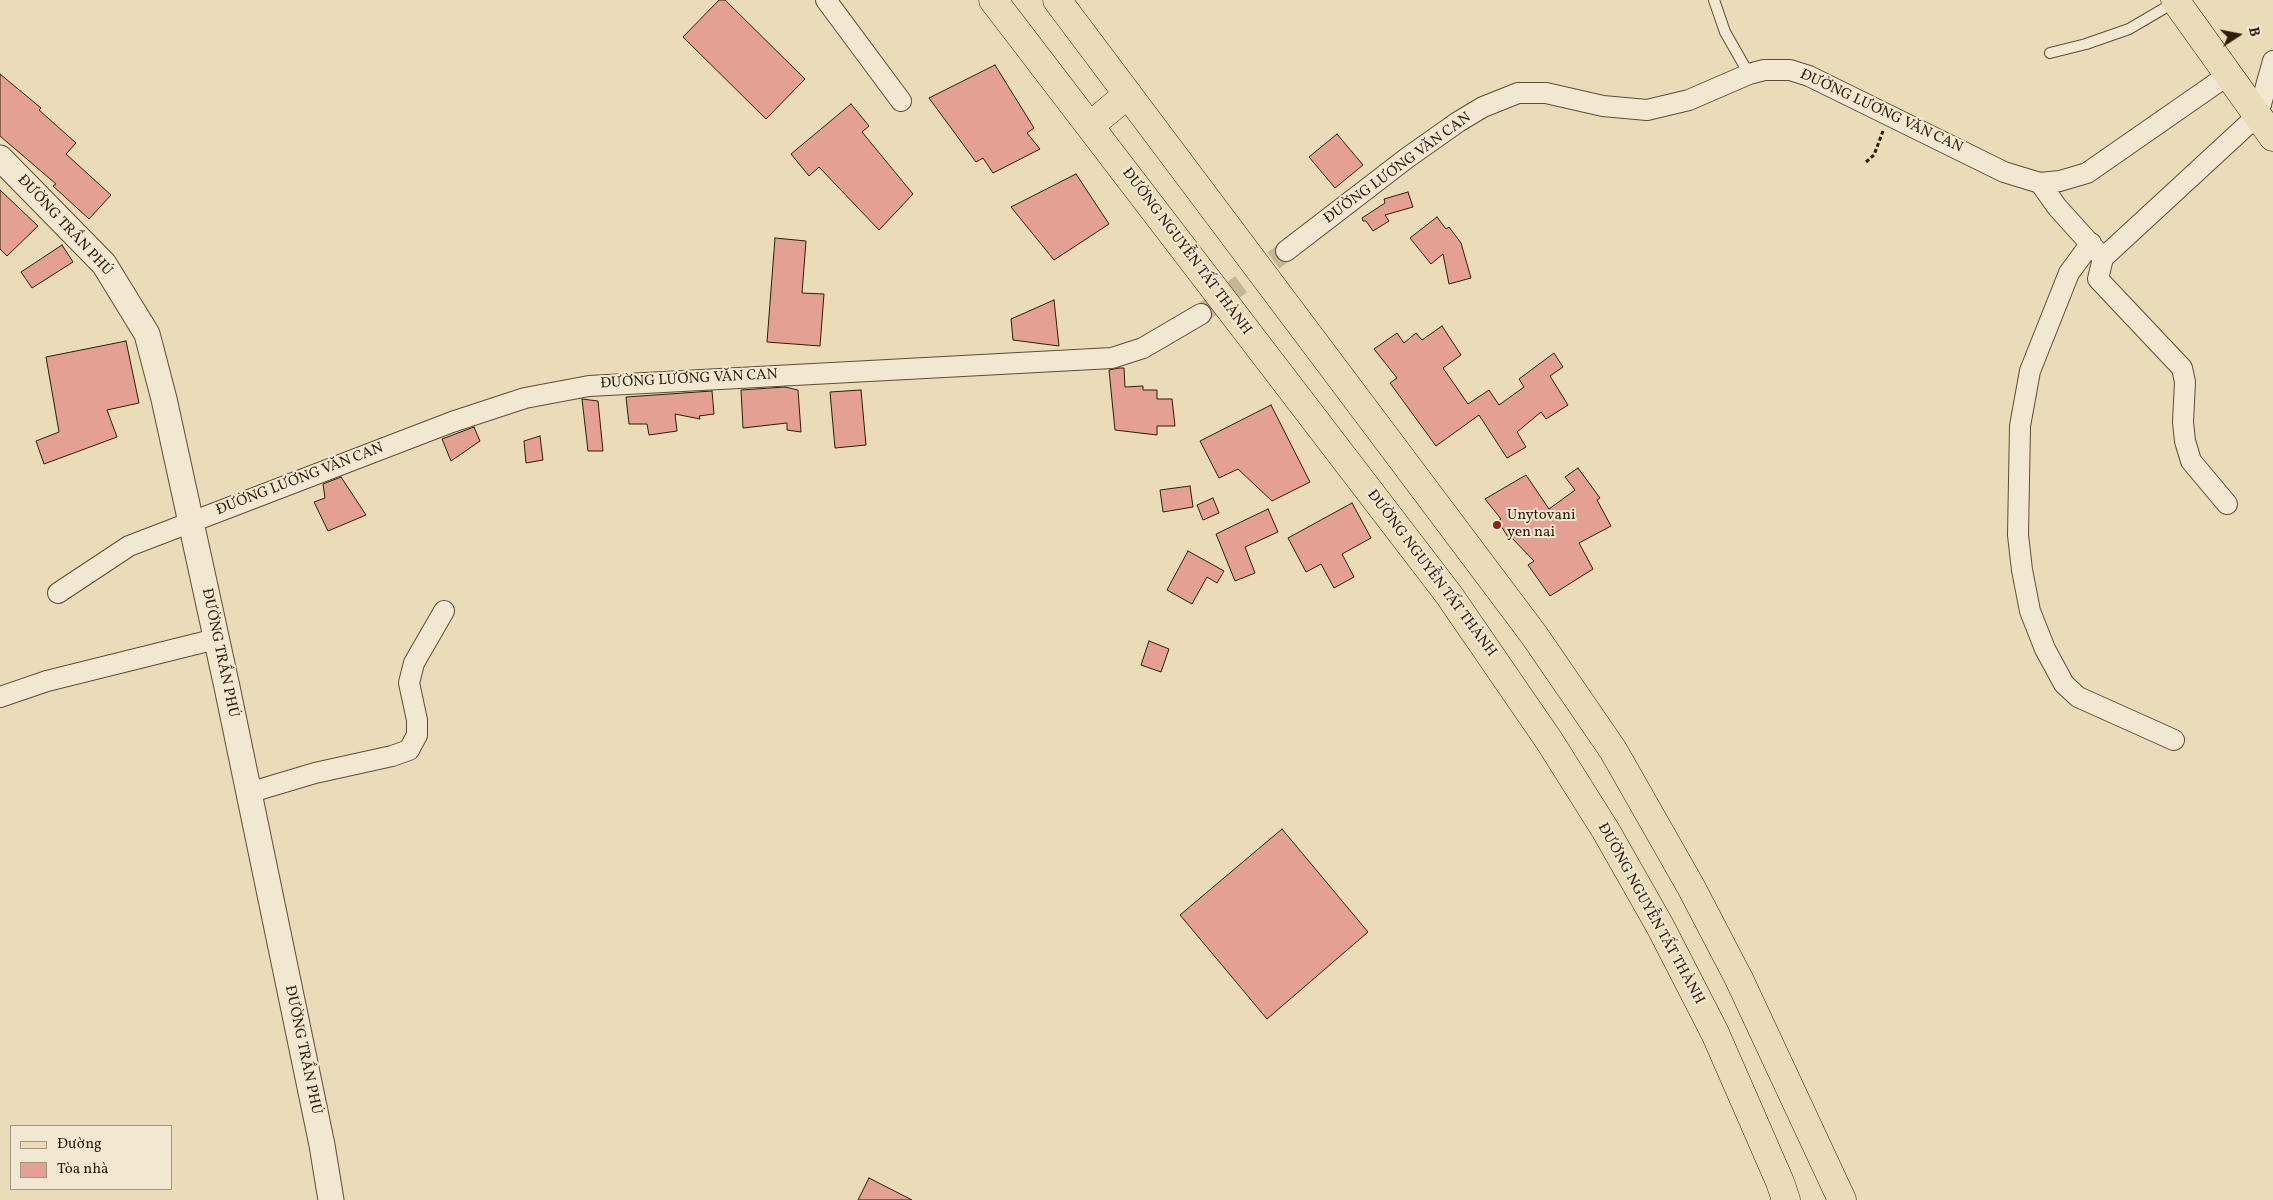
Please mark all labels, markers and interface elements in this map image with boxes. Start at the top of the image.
north arrow [2213,10,2263,60]
text: B [2243,26,2263,38]
street label: ĐƯỜNG LƯƠNG VĂN CAN [1797,66,1965,158]
street label: ĐƯỜNG LƯƠNG VĂN CAN [1321,110,1475,228]
street label: ĐƯỜNG NGUYỄN TẤT THÀNH [1117,165,1255,339]
street label: ĐƯỜNG TRẦN PHÚ [13,172,115,280]
street label: ĐƯỜNG LƯƠNG VĂN CAN [600,366,778,394]
street label: ĐƯỜNG LƯƠNG VĂN CAN [214,440,386,520]
street label: ĐƯỜNG NGUYỄN TẤT THÀNH [1362,487,1500,661]
place label: Unytovani yen nai [1507,507,1575,542]
marker: Unytovani yen nai [1491,519,1503,531]
street label: ĐƯỜNG TRẦN PHÚ [197,587,241,719]
street label: ĐƯỜNG NGUYỄN TẤT THÀNH [1593,820,1707,1008]
street label: ĐƯỜNG TRẦN PHÚ [280,984,324,1116]
legend [10,1125,172,1190]
text: Đường [57,1134,102,1155]
text: Tòa nhà [57,1159,109,1180]

